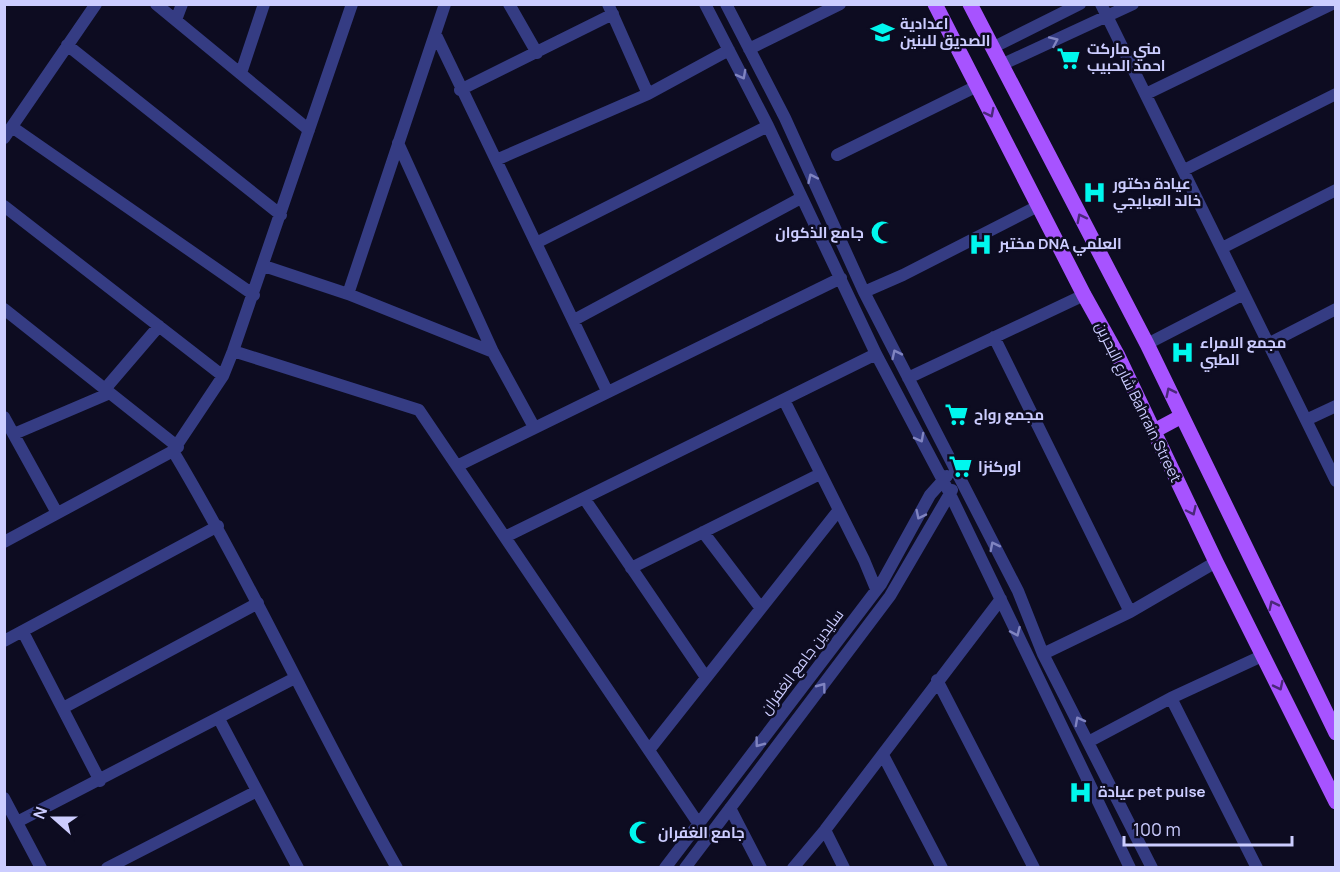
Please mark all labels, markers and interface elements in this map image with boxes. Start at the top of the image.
place label: اعدادية الصديق للبنين [900,13,990,51]
school or university icon: اعدادية الصديق للبنين [869,20,895,46]
one-way arrow [1048,36,1059,48]
place label: مني ماركت احمد الحبيب [1087,38,1166,76]
supermarket icon: مني ماركت احمد الحبيب [1056,45,1082,71]
one-way arrow [735,69,746,79]
one-way arrow [983,106,994,117]
one-way arrow [808,173,820,184]
place label: عيادة دكتور خالد العبايجي [1112,173,1201,213]
hospital icon: عيادة دكتور خالد العبايجي [1082,180,1108,206]
one-way arrow [1077,213,1089,224]
mosque icon: جامع الذكوان [869,220,895,246]
place label: جامع الذكوان [775,222,864,243]
hospital icon: مختبر DNA العلمي [968,231,994,257]
place label: مختبر DNA العلمي [998,233,1122,256]
street label: شارع البحرين Bahrain Street [1089,318,1187,486]
place label: مجمع الامراء الطبي [1200,332,1286,372]
hospital icon: مجمع الامراء الطبي [1169,339,1195,365]
one-way arrow [892,349,903,360]
one-way arrow [1166,387,1177,398]
supermarket icon: مجمع رواح [943,402,969,428]
place label: مجمع رواح [974,404,1044,425]
one-way arrow [913,432,925,443]
supermarket icon: اوركنزا [947,454,973,480]
place label: اوركنزا [978,456,1021,477]
one-way arrow [1184,505,1196,516]
one-way arrow [916,509,928,520]
one-way arrow [990,541,1002,552]
one-way arrow [1269,601,1281,612]
street label: سايدين جامع الغفران [755,605,849,719]
one-way arrow [1009,625,1021,636]
one-way arrow [1271,679,1283,690]
one-way arrow [814,682,825,693]
one-way arrow [1075,717,1086,727]
one-way arrow [756,736,767,747]
hospital icon: عيادة pet pulse [1067,779,1093,805]
place label: عيادة pet pulse [1098,781,1206,802]
north arrow [24,788,84,848]
text: N [28,803,52,822]
scale bar [1124,809,1292,847]
text: 100 m [1133,817,1181,841]
mosque icon: جامع الغفران [627,820,653,846]
place label: جامع الغفران [658,822,745,843]

